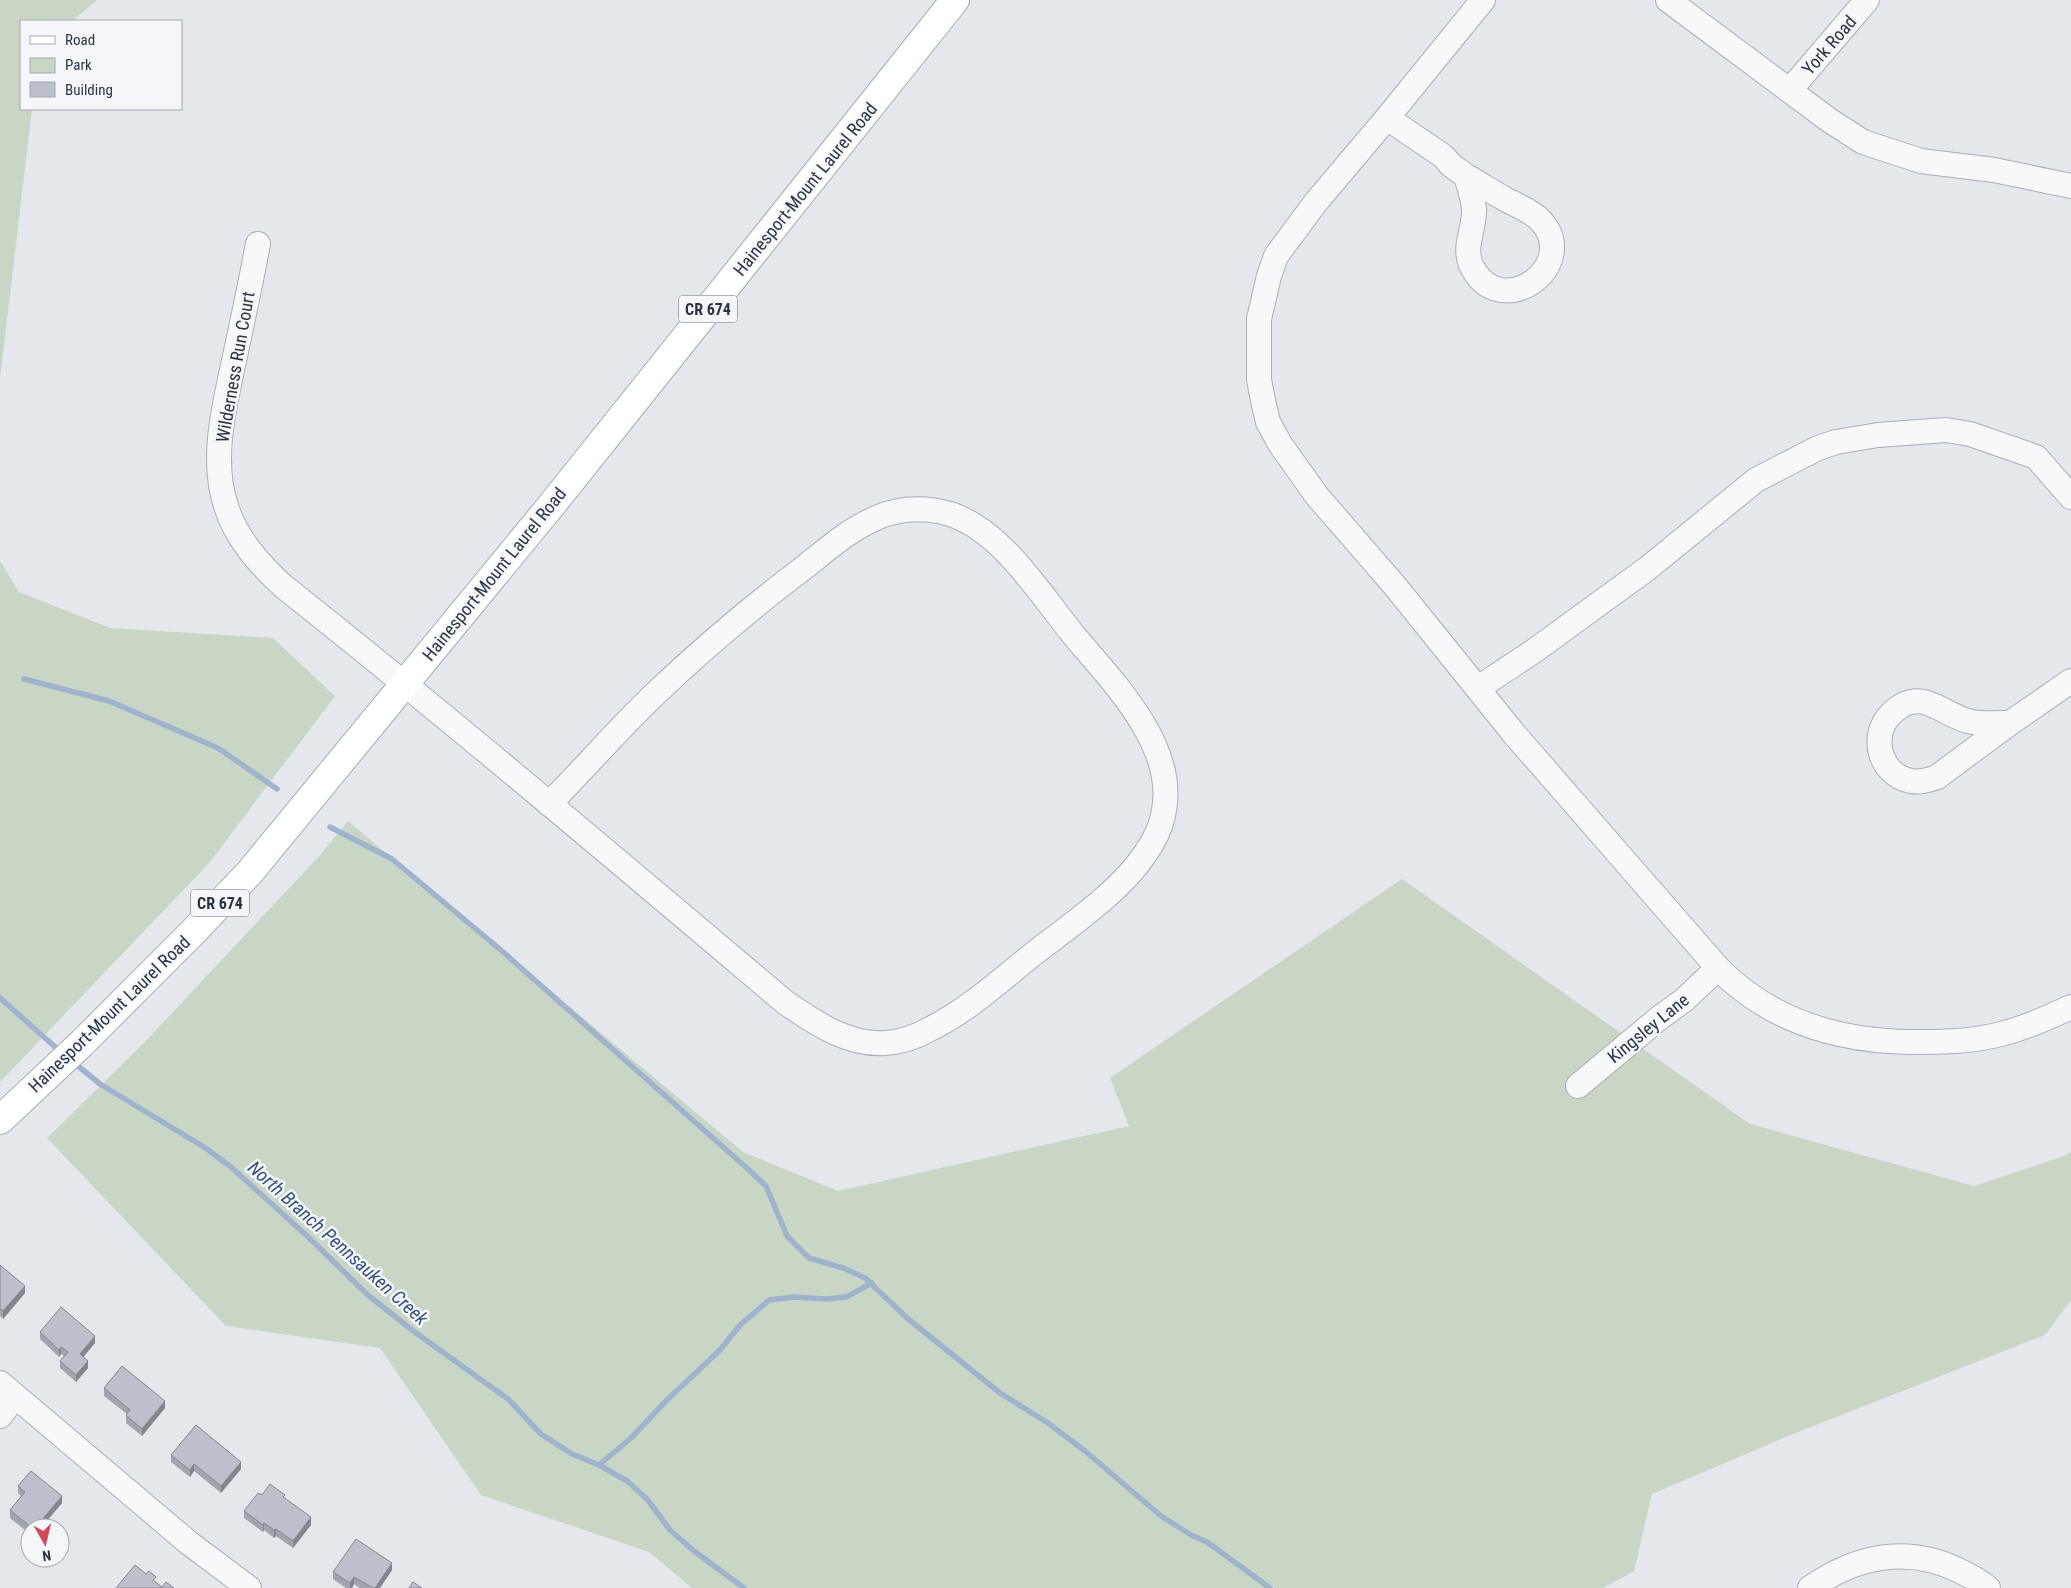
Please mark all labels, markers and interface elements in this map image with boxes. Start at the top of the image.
street label: York Road [1798,11,1860,79]
legend [20,20,182,110]
text: Road [65,31,95,49]
text: Park [65,56,92,74]
text: Building [65,81,113,99]
street label: Hainesport-Mount Laurel Road [729,98,881,280]
street label: Wilderness Run Court [211,290,259,444]
road number: CR 674 [679,296,737,322]
street label: Hainesport-Mount Laurel Road [418,483,570,665]
road number: CR 674 [191,890,249,916]
street label: Hainesport-Mount Laurel Road [24,931,194,1097]
street label: Kingsley Lane [1603,989,1693,1067]
water label: North Branch Pennsauken Creek [243,1156,433,1330]
north arrow [20,1518,70,1568]
text: N [41,1547,52,1564]

